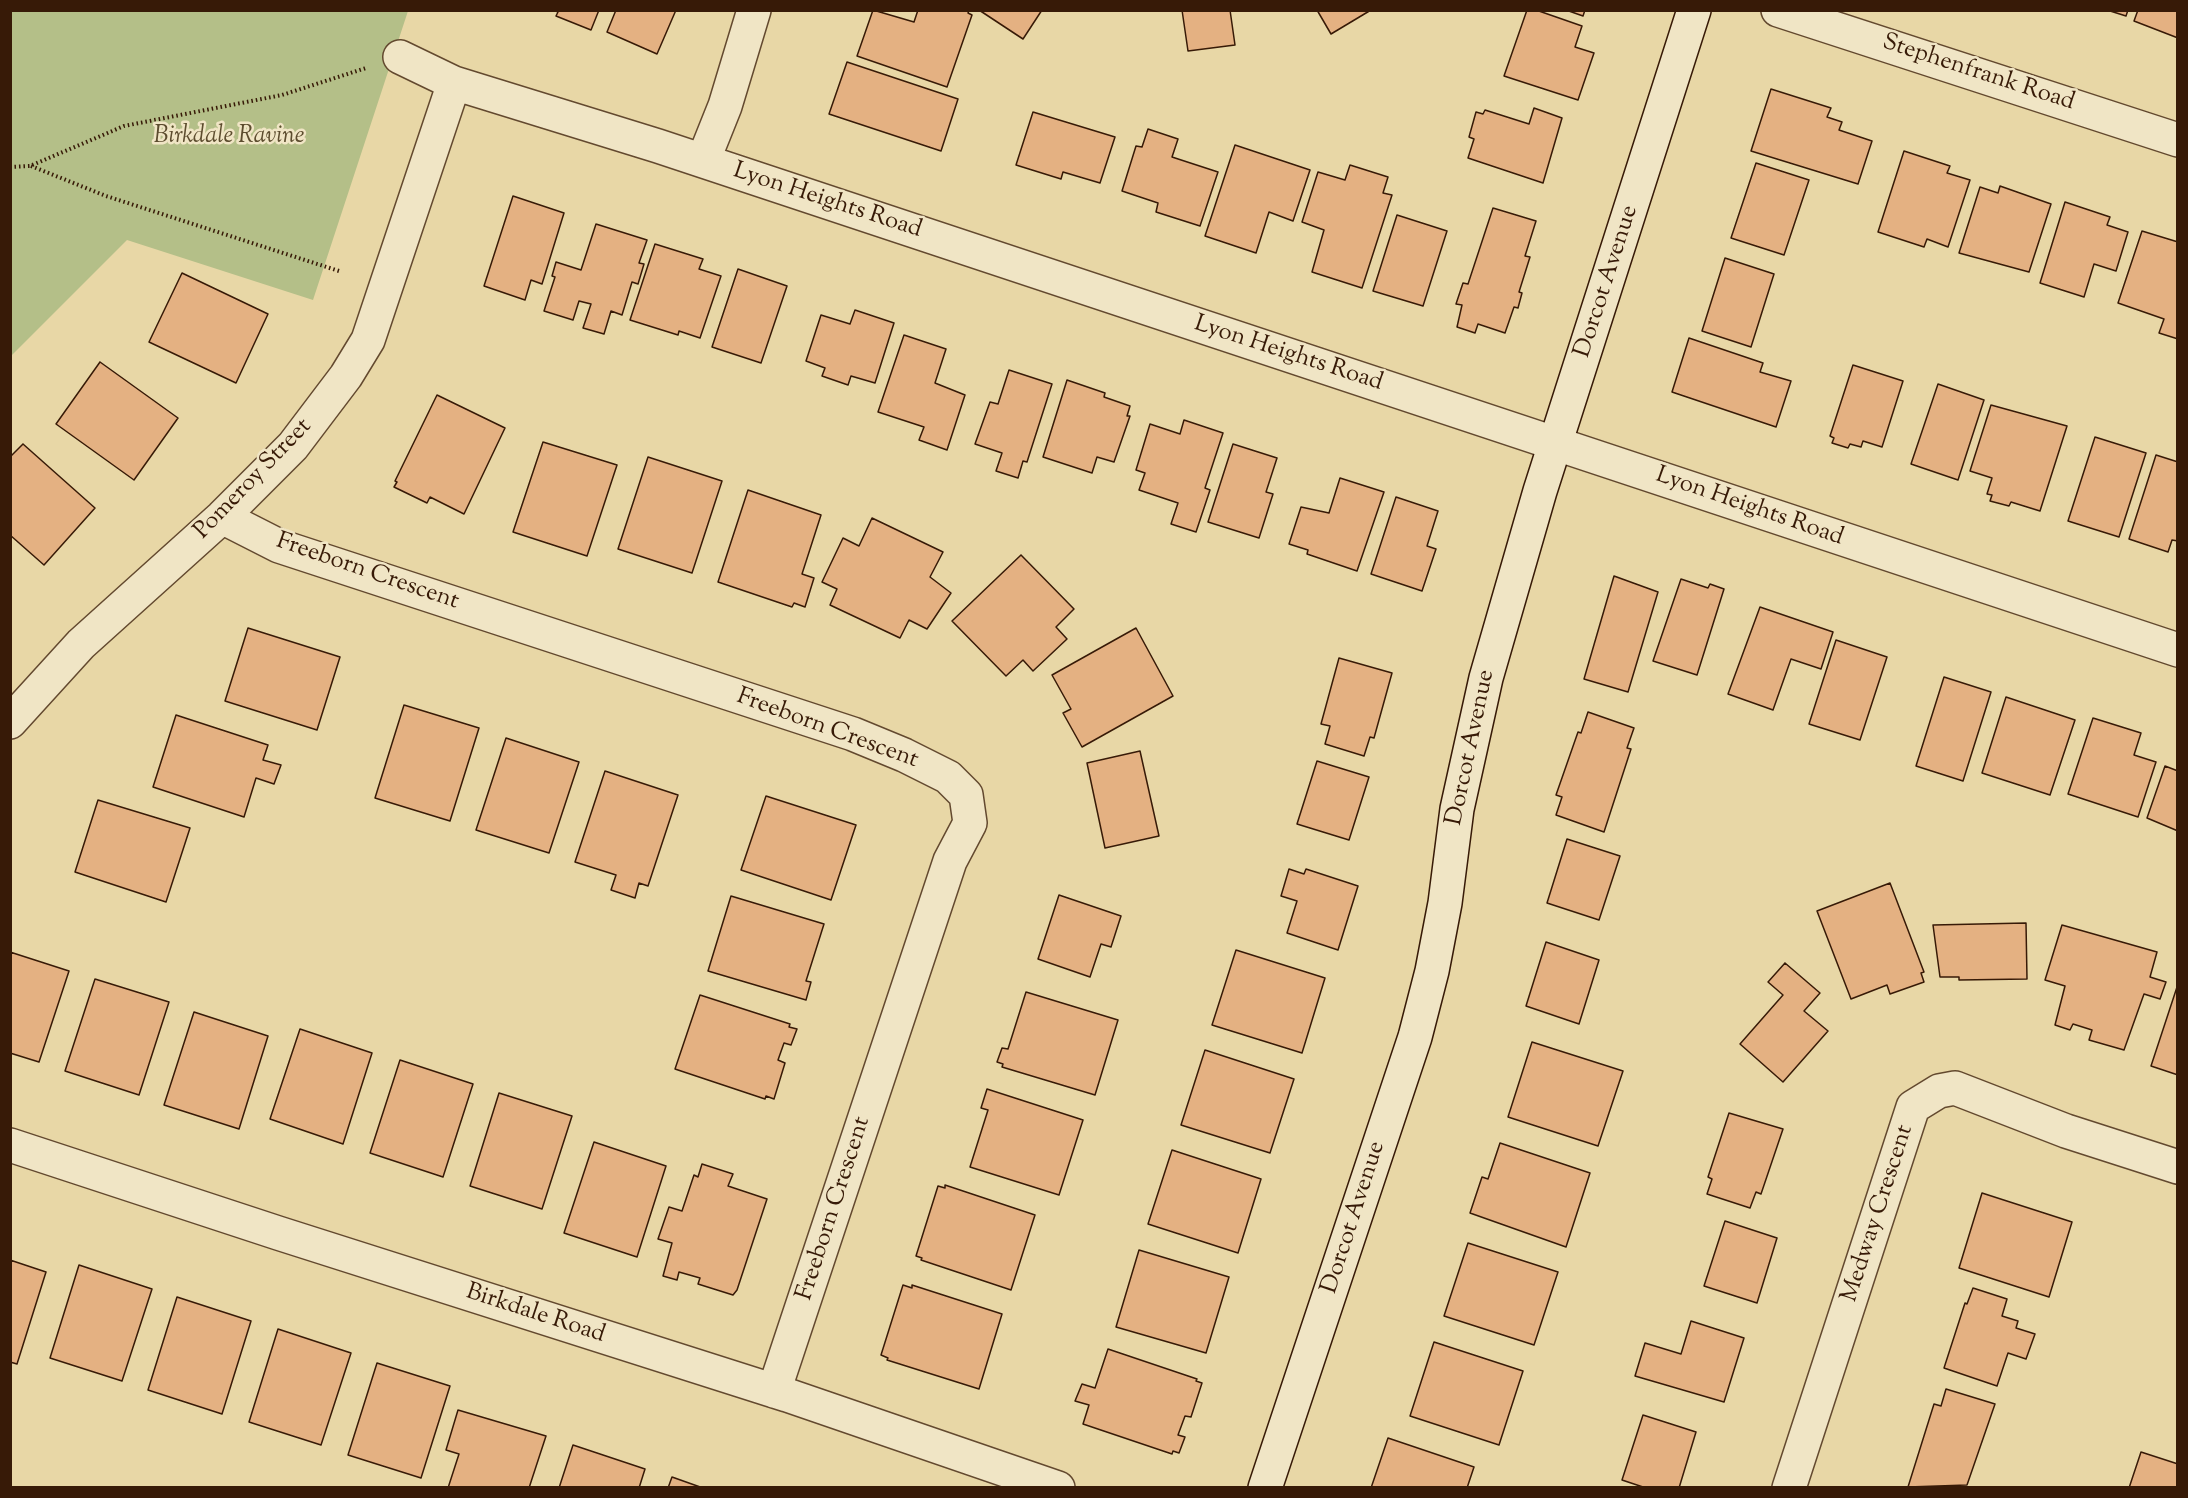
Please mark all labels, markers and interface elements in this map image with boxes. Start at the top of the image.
street label: Stephenfrank Road [1878,29,2078,119]
park label: Birkdale Ravine [154,124,304,152]
street label: Lyon Heights Road [729,158,925,246]
street label: Dorcot Avenue [1570,202,1646,362]
street label: Lyon Heights Road [1190,311,1386,399]
street label: Pomeroy Street [189,414,319,546]
street label: Lyon Heights Road [1651,462,1847,554]
street label: Freeborn Crescent [272,528,462,618]
street label: Dorcot Avenue [1441,667,1503,829]
street label: Freeborn Crescent [732,684,922,776]
street label: Freeborn Crescent [792,1114,878,1304]
street label: Medway Crescent [1837,1122,1921,1306]
street label: Dorcot Avenue [1317,1138,1393,1298]
street label: Birkdale Road [462,1279,608,1351]

